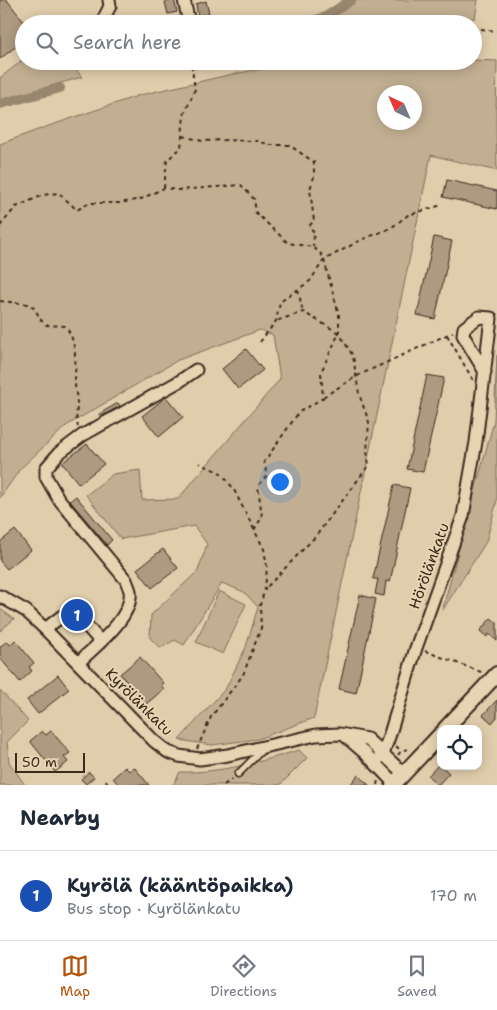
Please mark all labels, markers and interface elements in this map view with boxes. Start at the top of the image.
search box [15,15,482,70]
icon: search [33,29,61,57]
text: Search here [73,30,182,55]
north arrow [377,85,422,130]
your location [267,469,293,495]
street label: Hörölänkatu [404,520,454,612]
pin: 1 [61,596,93,634]
street label: Kyrölänkatu [101,664,177,740]
map controls [437,725,482,770]
button: locate [437,725,482,770]
scale bar [15,750,85,773]
text: 50 m [22,753,57,771]
text: Nearby [20,804,100,832]
text: Kyrölä (kääntöpaikka) [67,873,294,898]
text: 1 [32,885,40,906]
text: 170 m [430,885,477,906]
text: Bus stop · Kyrölänkatu [67,898,241,919]
tab: Map [60,952,90,1000]
tab: Directions [210,952,277,1000]
tab: Saved [397,952,437,1000]

